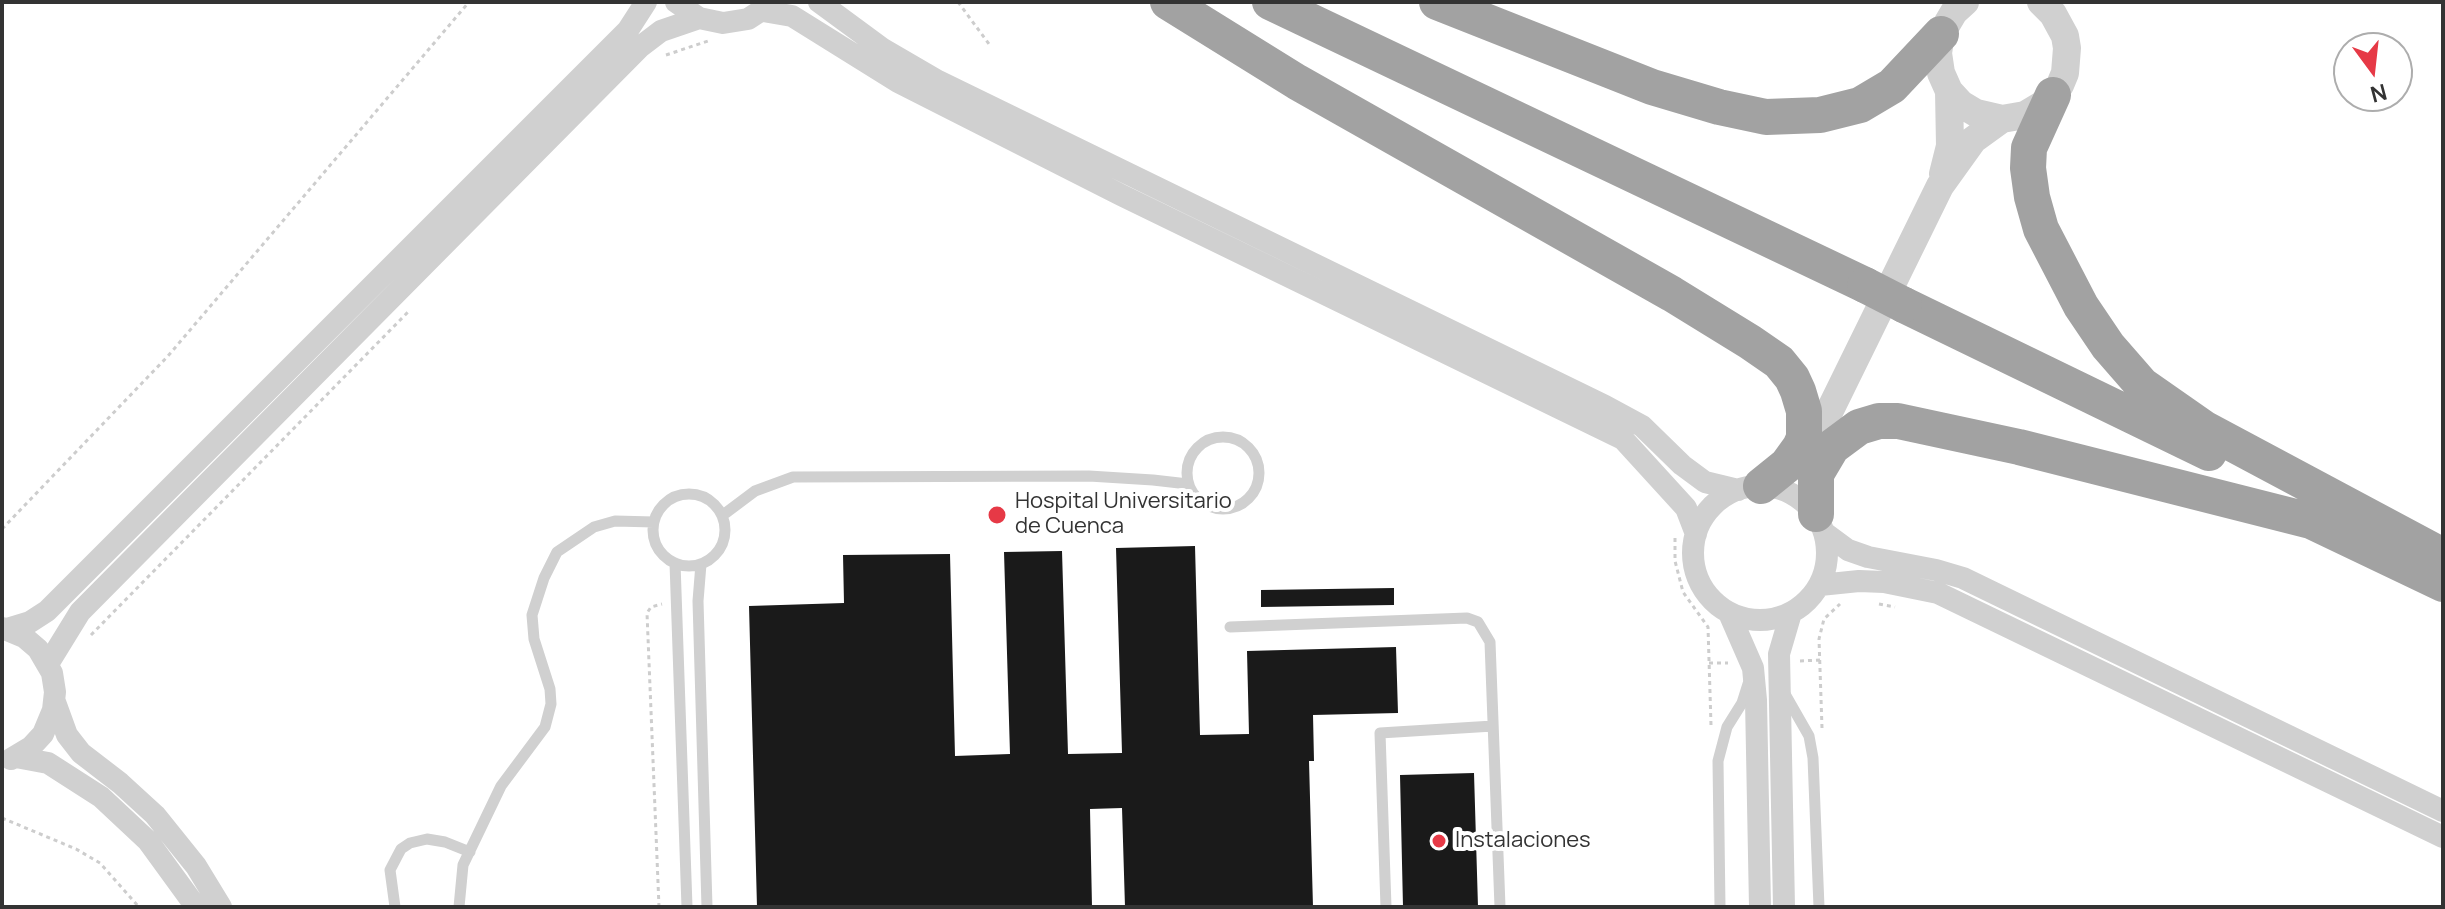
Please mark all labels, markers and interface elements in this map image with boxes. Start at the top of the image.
north arrow [2333,32,2413,112]
text: N [2367,77,2390,110]
place label: Hospital Universitario de Cuenca [1015,489,1232,540]
marker: Hospital Universitario de Cuenca [986,504,1008,526]
place label: Instalaciones [1455,828,1591,854]
marker: Instalaciones [1430,832,1448,850]

